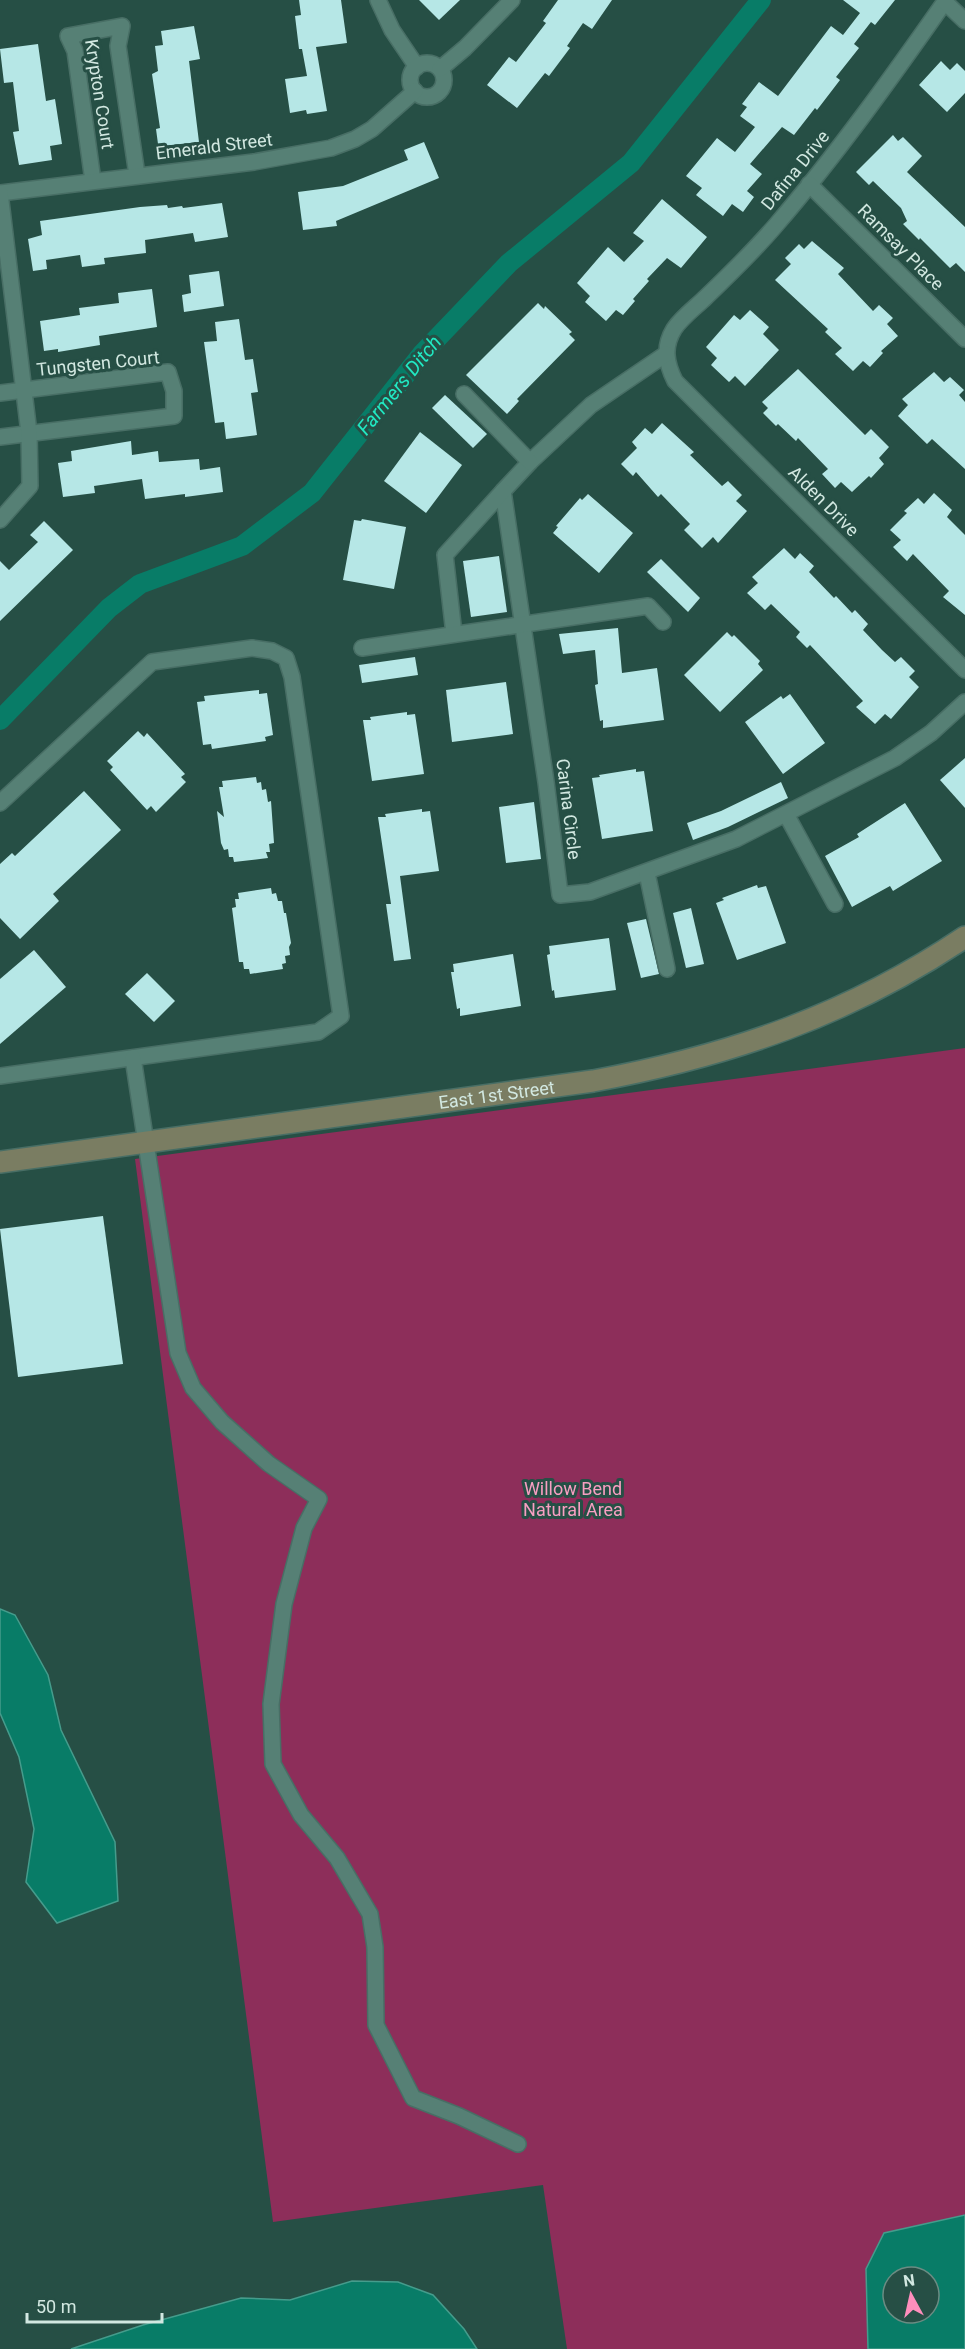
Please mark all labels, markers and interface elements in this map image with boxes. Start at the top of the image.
street label: Krypton Court [81,38,119,151]
street label: Dafina Drive [757,126,833,214]
street label: Emerald Street [154,128,274,164]
street label: Ramsay Place [854,200,948,294]
water label: Farmers Ditch [352,330,446,440]
street label: Tungsten Court [36,346,161,380]
street label: Alden Drive [785,462,863,540]
street label: Carina Circle [552,757,586,861]
street label: East 1st Street [437,1076,556,1113]
park label: Willow Bend Natural Area [523,1478,623,1520]
north arrow [881,2265,941,2325]
text: N [902,2270,916,2291]
scale bar [27,2286,162,2324]
text: 50 m [36,2296,76,2317]

